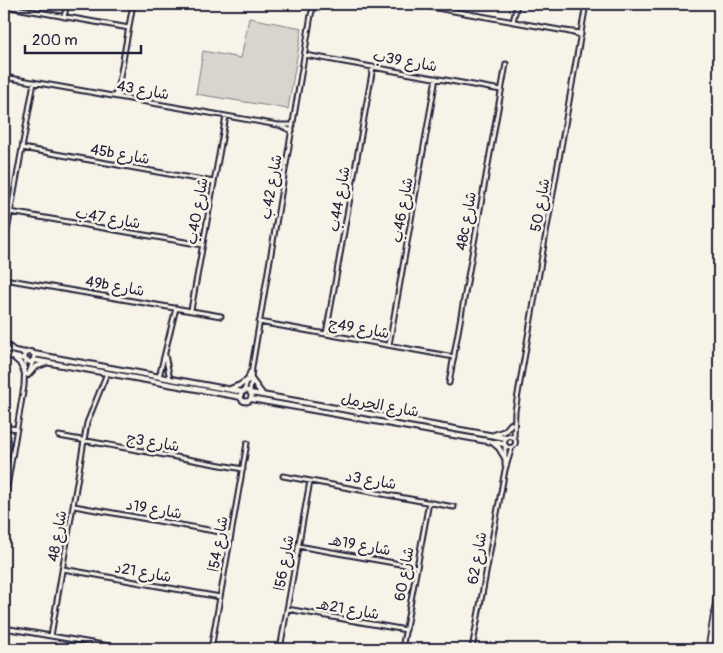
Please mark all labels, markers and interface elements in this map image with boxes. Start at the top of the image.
scale bar [25,22,141,54]
text: 200 m [32,31,77,50]
street label: شارع 39ب [371,46,439,76]
street label: شارع 43 [115,77,171,104]
street label: 45b شارع [89,140,151,169]
street label: شارع 42ب [256,153,287,221]
street label: شارع 44ب [324,165,355,233]
street label: شارع 40ب [182,176,213,246]
street label: شارع 46ب [387,176,418,244]
street label: شارع 50 [526,177,555,233]
street label: 48c شارع [452,190,481,252]
street label: شارع 47ب [74,203,142,234]
street label: 49b شارع [84,272,146,301]
street label: شارع 49ج [327,314,391,343]
street label: شارع الحرمل [339,389,420,422]
street label: شارع 3ج [125,429,181,456]
street label: شارع 3د [344,467,398,494]
street label: شارع 19د [124,495,183,524]
street label: شارع 48 [44,509,71,563]
street label: شارع 54ا [204,515,233,573]
street label: شارع 62 [464,530,491,586]
street label: شارع 19هـ [327,531,392,560]
street label: شارع 56ا [270,534,299,592]
street label: شارع 60 [390,546,419,603]
street label: شارع 21د [113,558,173,587]
street label: شارع 21هـ [314,594,381,624]

